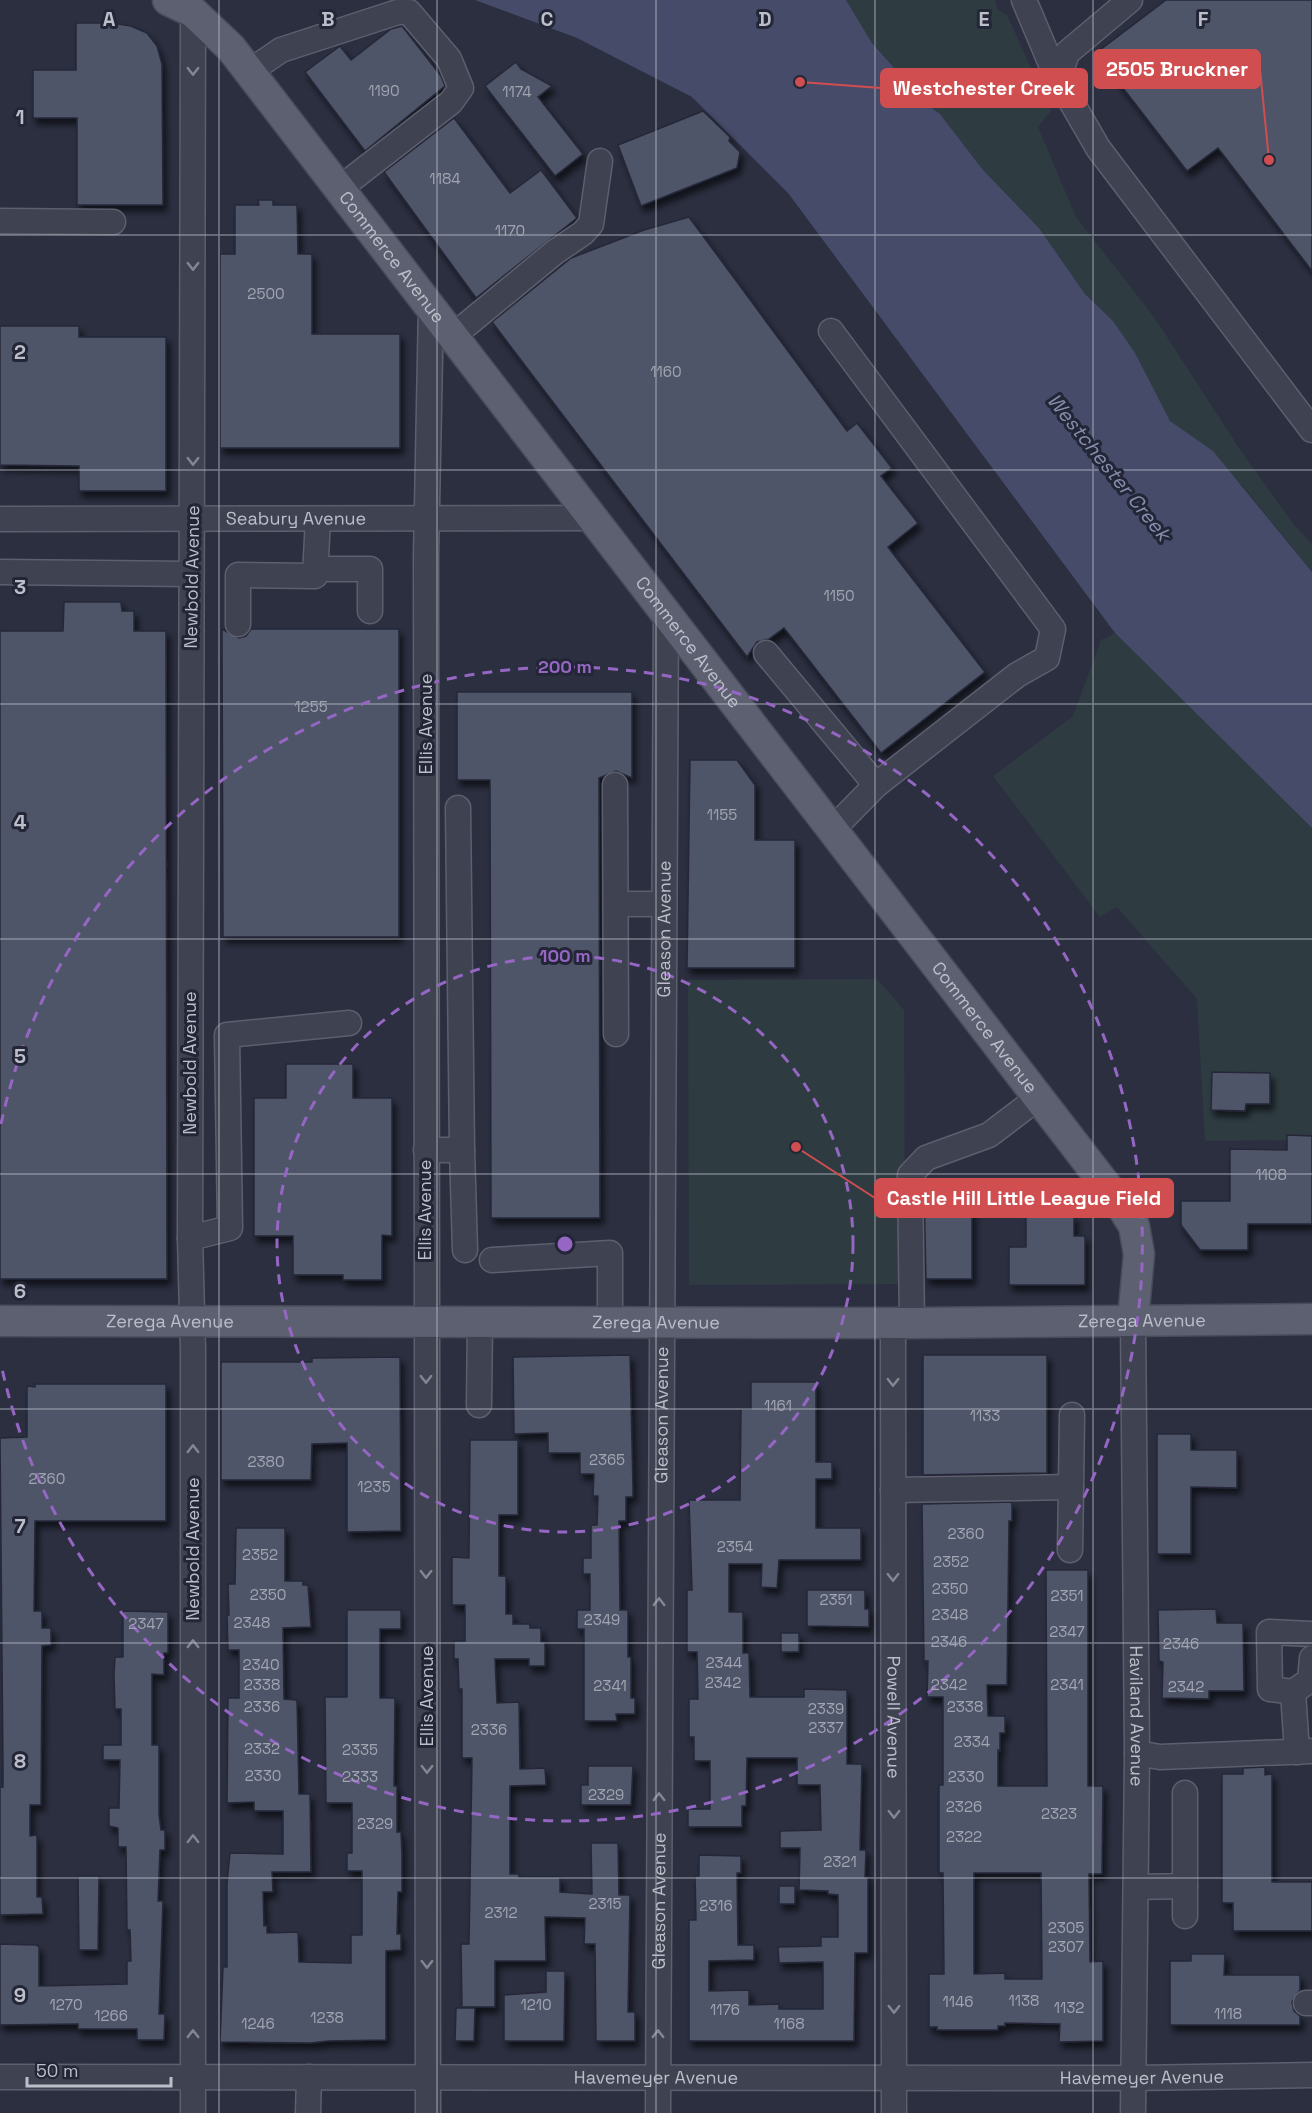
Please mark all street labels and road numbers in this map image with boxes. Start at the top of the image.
street label: Commerce Avenue [334,186,450,327]
street label: Newbold Avenue [179,505,204,649]
street label: Seabury Avenue [226,506,366,530]
street label: Commerce Avenue [631,572,747,713]
street label: Ellis Avenue [414,674,437,774]
street label: Gleason Avenue [652,860,676,998]
street label: Commerce Avenue [927,957,1043,1098]
street label: Newbold Avenue [178,991,201,1135]
street label: Ellis Avenue [413,1160,436,1260]
street label: Zerega Avenue [1078,1308,1206,1332]
street label: Zerega Avenue [106,1309,234,1333]
street label: Zerega Avenue [592,1310,720,1334]
street label: Gleason Avenue [649,1346,673,1484]
street label: Newbold Avenue [181,1477,204,1621]
street label: Haviland Avenue [1125,1645,1149,1787]
street label: Ellis Avenue [415,1646,438,1746]
street label: Powell Avenue [882,1655,906,1779]
street label: Gleason Avenue [647,1832,670,1970]
street label: Havemeyer Avenue [1060,2064,1224,2089]
street label: Havemeyer Avenue [574,2066,738,2089]

